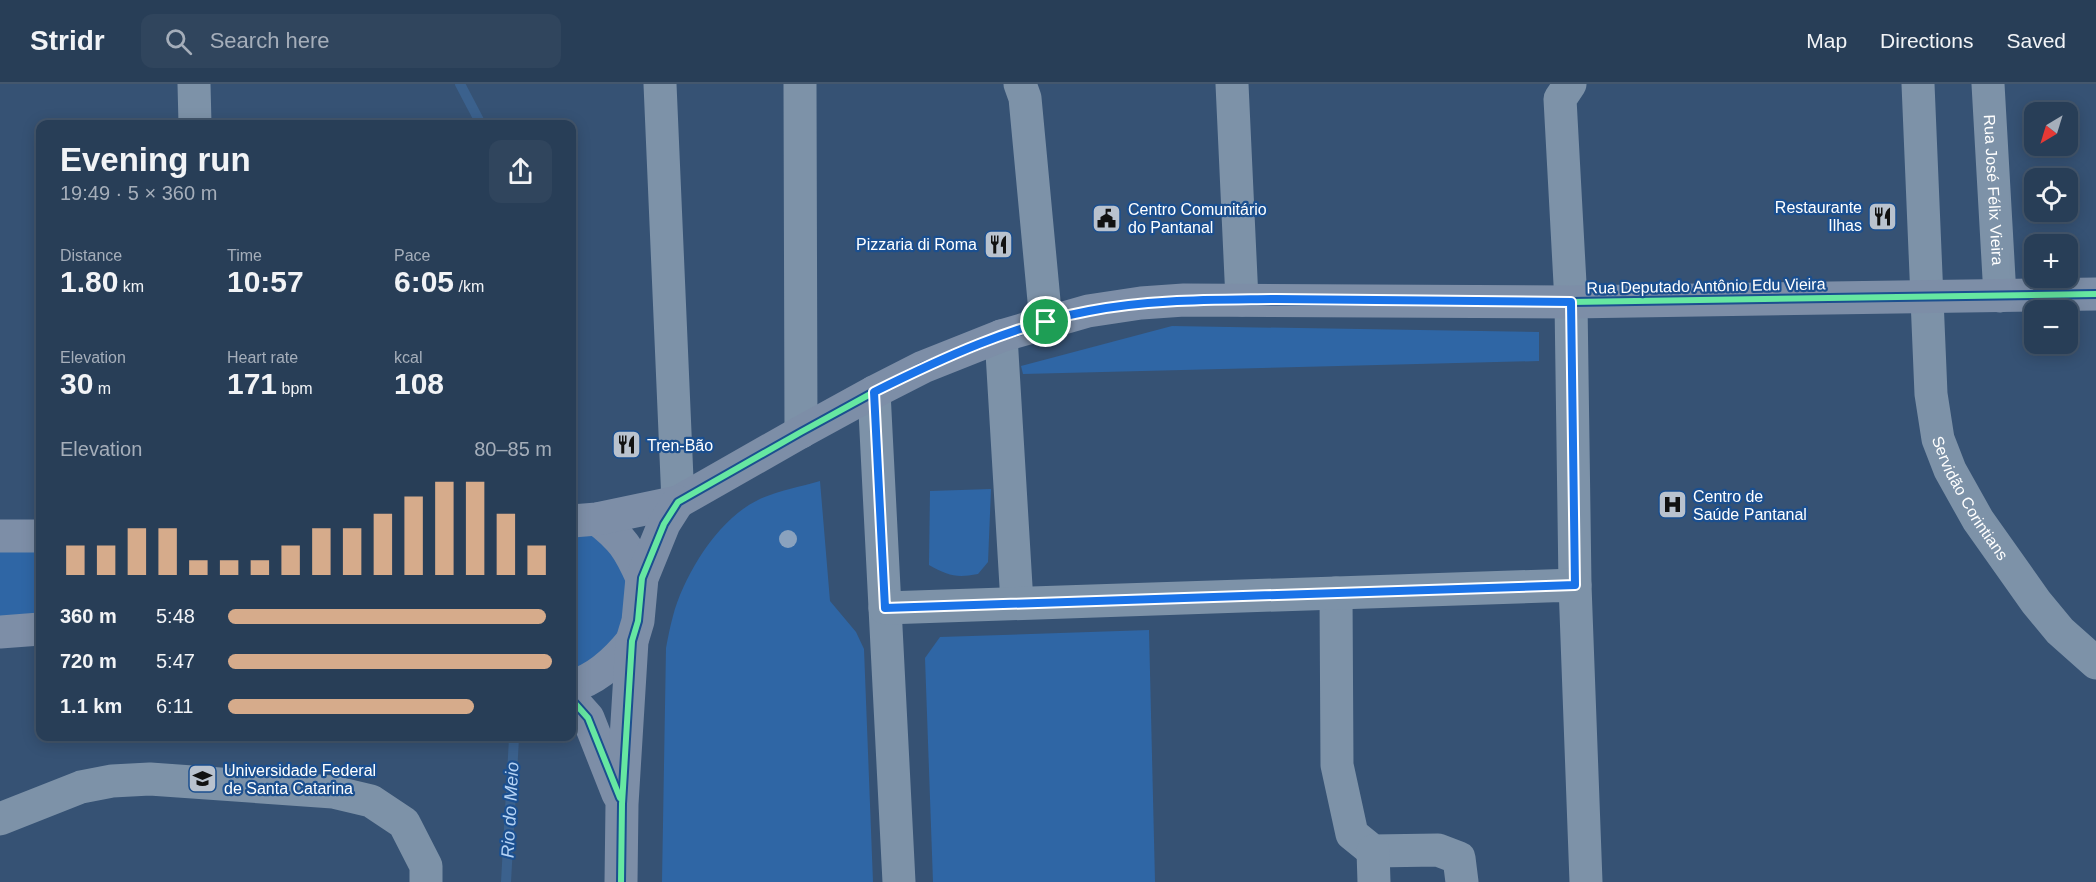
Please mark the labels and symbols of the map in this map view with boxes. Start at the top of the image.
north arrow [2024,102,2078,156]
street label: Rua José Félix Vieira [1981,114,2007,266]
place label: Restaurante Ilhas [1775,199,1862,234]
restaurant icon: Restaurante Ilhas [1867,200,1899,232]
place label: Centro Comunitário do Pantanal [1128,201,1267,236]
public building icon: Centro Comunitário do Pantanal [1091,202,1123,234]
restaurant icon: Pizzaria di Roma [982,228,1014,260]
place label: Pizzaria di Roma [856,236,977,253]
street label: Rua Deputado Antônio Edu Vieira [1586,275,1826,297]
pin [1020,296,1071,347]
restaurant icon: Tren-Bão [610,429,642,461]
street label: Servidão Corintians [1929,433,2012,563]
place label: Tren-Bão [647,437,713,454]
place label: Centro de Saúde Pantanal [1693,488,1807,523]
hospital icon: Centro de Saúde Pantanal [1656,489,1688,521]
place label: Universidade Federal de Santa Catarina [224,762,376,797]
water label: Rio do Meio [498,762,522,858]
school or university icon: Universidade Federal de Santa Catarina [187,763,219,795]

